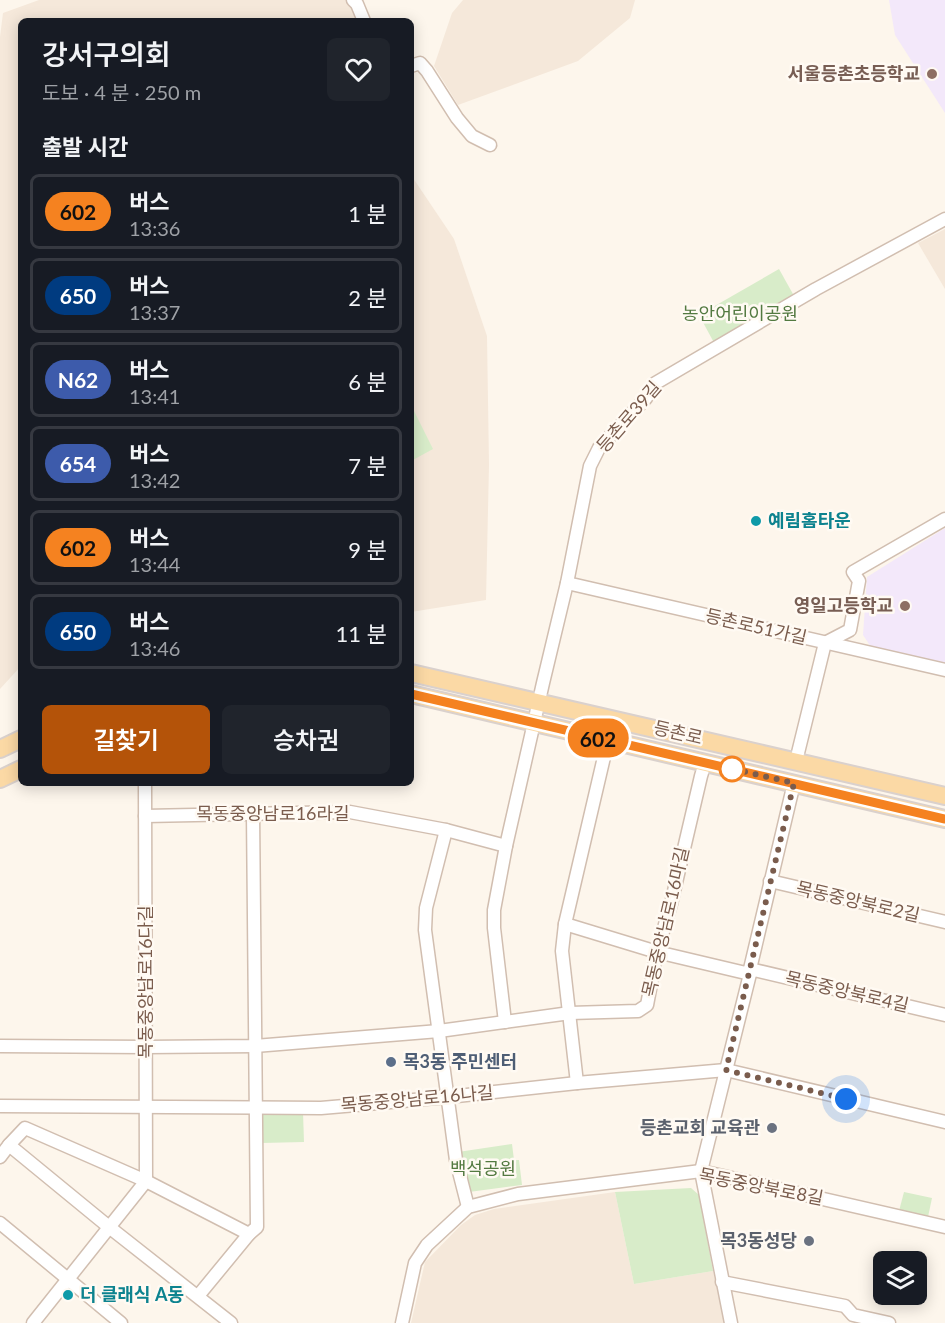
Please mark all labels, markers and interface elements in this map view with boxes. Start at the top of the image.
text: 강서구의회 [42,37,171,71]
button: heart [327,38,390,101]
place label: 서울등촌초등학교 [788,62,920,84]
marker: 서울등촌초등학교 [925,67,939,81]
text: 도보 · 4 분 · 250 m [42,80,201,104]
text: 출발 시간 [42,133,128,160]
text: 버스 [129,188,169,215]
text: 602 [60,199,96,224]
text: 1 분 [348,200,387,227]
text: 13:36 [129,216,180,240]
text: 버스 [129,272,169,299]
text: 650 [60,283,96,308]
text: 2 분 [348,284,387,311]
text: 13:37 [129,300,180,324]
park label: 농안어린이공원 [682,302,798,324]
text: 버스 [129,356,169,383]
text: N62 [58,367,98,392]
text: 6 분 [348,368,387,395]
street label: 등촌로39길 [591,376,665,456]
text: 13:41 [129,384,180,408]
text: 버스 [129,440,169,467]
text: 654 [60,451,96,476]
text: 7 분 [348,452,387,479]
text: 13:42 [129,468,180,492]
place label: 예림홈타운 [768,509,851,531]
marker: 예림홈타운 [749,514,763,528]
text: 버스 [129,524,169,551]
text: 602 [60,535,96,560]
text: 9 분 [348,536,387,563]
text: 13:44 [129,552,180,576]
place label: 영일고등학교 [794,594,893,616]
marker: 영일고등학교 [898,599,912,613]
street label: 등촌로51가길 [703,604,809,648]
text: 버스 [129,608,169,635]
text: 650 [60,619,96,644]
text: 11 분 [336,620,387,647]
text: 13:46 [129,636,180,660]
button: 길찾기 [42,705,210,774]
button: 승차권 [222,705,390,774]
street label: 등촌로 [652,716,705,748]
line badge: 602 [564,718,632,758]
text: 602 [580,726,616,751]
unlabelled marker [719,756,745,782]
street label: 목동중앙남로16라길 [196,802,350,824]
street label: 목동중앙남로16마길 [637,845,693,999]
street label: 목동중앙북로2길 [794,876,922,926]
street label: 목동중앙남로16다길 [134,905,156,1059]
street label: 목동중앙북로4길 [783,966,911,1016]
place label: 목3동 주민센터 [403,1050,517,1072]
marker: 목3동 주민센터 [384,1055,398,1069]
street label: 목동중앙남로16나길 [340,1080,494,1116]
your location [831,1084,861,1114]
place label: 등촌교회 교육관 [640,1116,760,1138]
marker: 등촌교회 교육관 [765,1121,779,1135]
park label: 백석공원 [450,1157,516,1179]
street label: 목동중앙북로8길 [697,1163,825,1209]
place label: 목3동성당 [720,1229,797,1251]
marker: 목3동성당 [802,1234,816,1248]
map controls [873,1251,927,1305]
button: layers [873,1251,927,1305]
place label: 더 클래식 A동 [80,1283,184,1305]
marker: 더 클래식 A동 [61,1288,75,1302]

